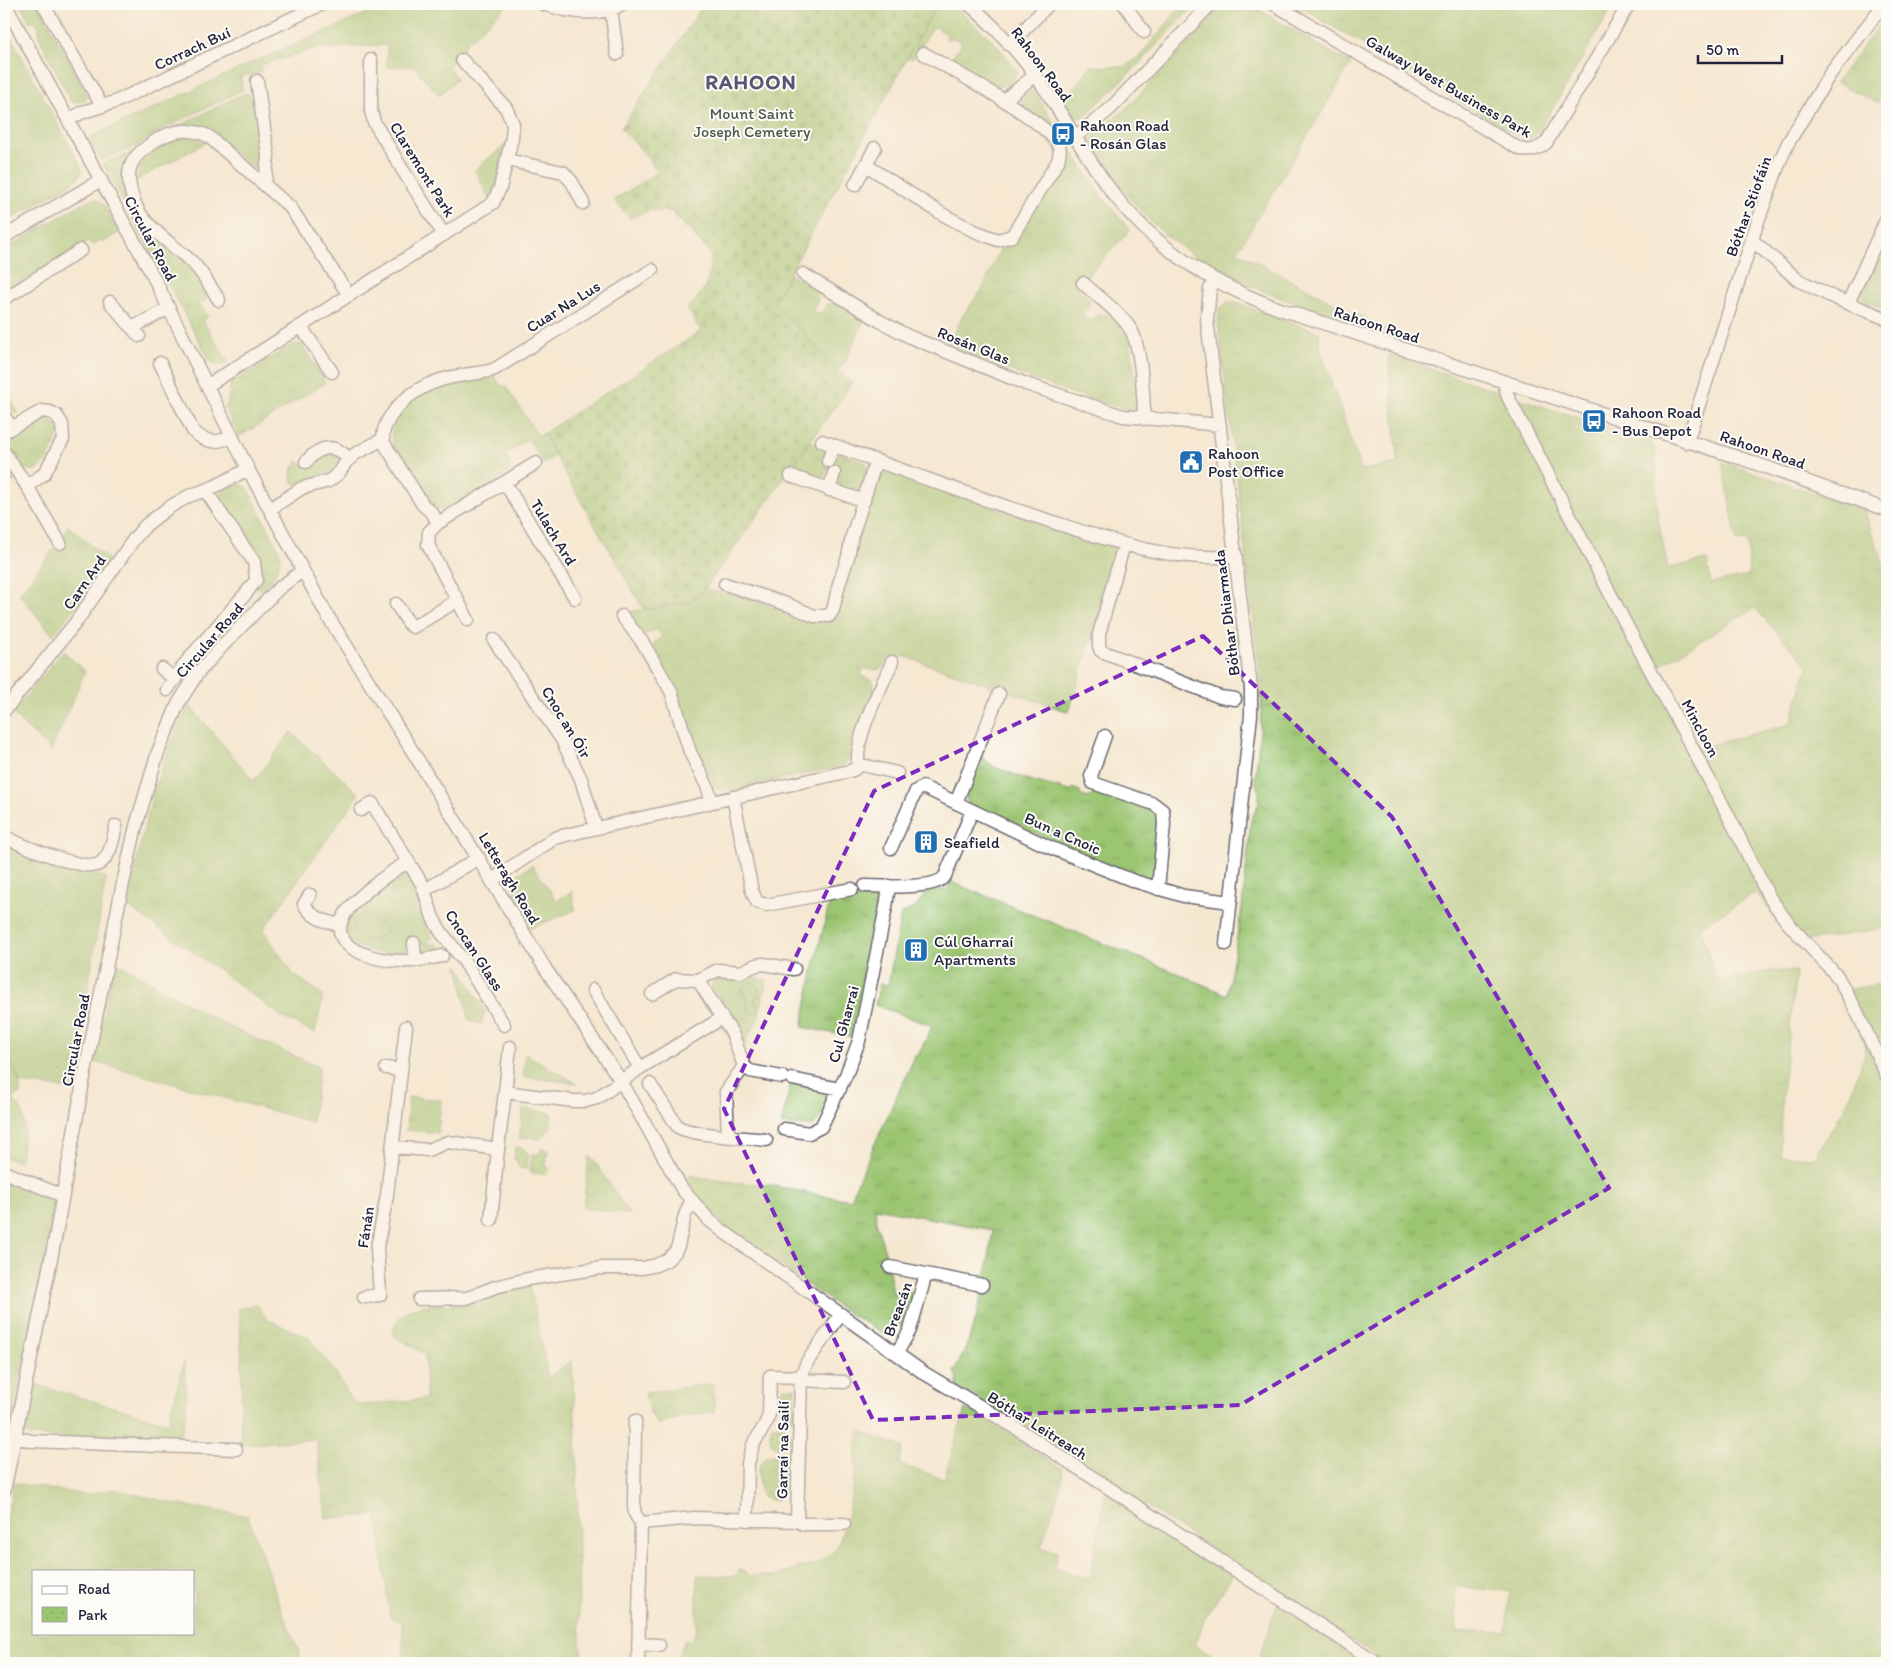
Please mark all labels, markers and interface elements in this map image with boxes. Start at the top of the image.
street label: Corrach Buí [151,23,233,74]
street label: Rahoon Road [1007,23,1076,106]
street label: Galway West Business Park [1362,31,1535,142]
scale bar [1698,32,1782,64]
text: 50 m [1706,41,1739,59]
district label: RAHOON [705,69,797,94]
park label: Mount Saint Joseph Cemetery [694,104,811,141]
place label: Rahoon Road - Rosán Glas [1080,116,1170,153]
street label: Claremont Park [386,118,460,221]
bus stop icon: Rahoon Road - Rosán Glas [1050,121,1076,147]
street label: Bóthar Stiofáin [1721,153,1775,259]
street label: Circular Road [120,192,181,284]
street label: Cuar Na Lus [523,276,604,337]
street label: Rahoon Road [1331,302,1423,347]
street label: Rosán Glas [935,322,1013,369]
place label: Rahoon Road - Bus Depot [1612,403,1702,440]
bus stop icon: Rahoon Road - Bus Depot [1581,408,1607,434]
street label: Rahoon Road [1718,426,1808,473]
place label: Rahoon Post Office [1208,444,1284,481]
public building icon: Rahoon Post Office [1178,449,1204,475]
street label: Tulach Ard [526,496,581,569]
street label: Bóthar Dhiarmada [1209,549,1244,677]
street label: Carn Ard [59,551,110,613]
street label: Circular Road [171,598,248,682]
street label: Cnoc an Óir [538,683,596,762]
street label: Mincloon [1677,696,1724,760]
street label: Bun a Cnoic [1022,808,1104,859]
street label: Letteragh Road [475,829,545,928]
building icon: Seafield [913,829,939,855]
place label: Seafield [944,833,1000,852]
street label: Cnocan Glass [441,906,508,995]
place label: Cúl Gharraí Apartments [934,932,1016,969]
building icon: Cúl Gharraí Apartments [903,937,929,963]
street label: Cul Gharrai [824,983,863,1065]
street label: Circular Road [57,992,94,1088]
street label: Fánán [353,1204,378,1249]
street label: Breacán [879,1279,916,1339]
street label: Bóthar Leitreach [984,1387,1092,1464]
street label: Garraí na Sailí [772,1401,793,1499]
legend [32,1570,195,1634]
text: Road [78,1580,111,1598]
text: Park [78,1606,108,1624]

